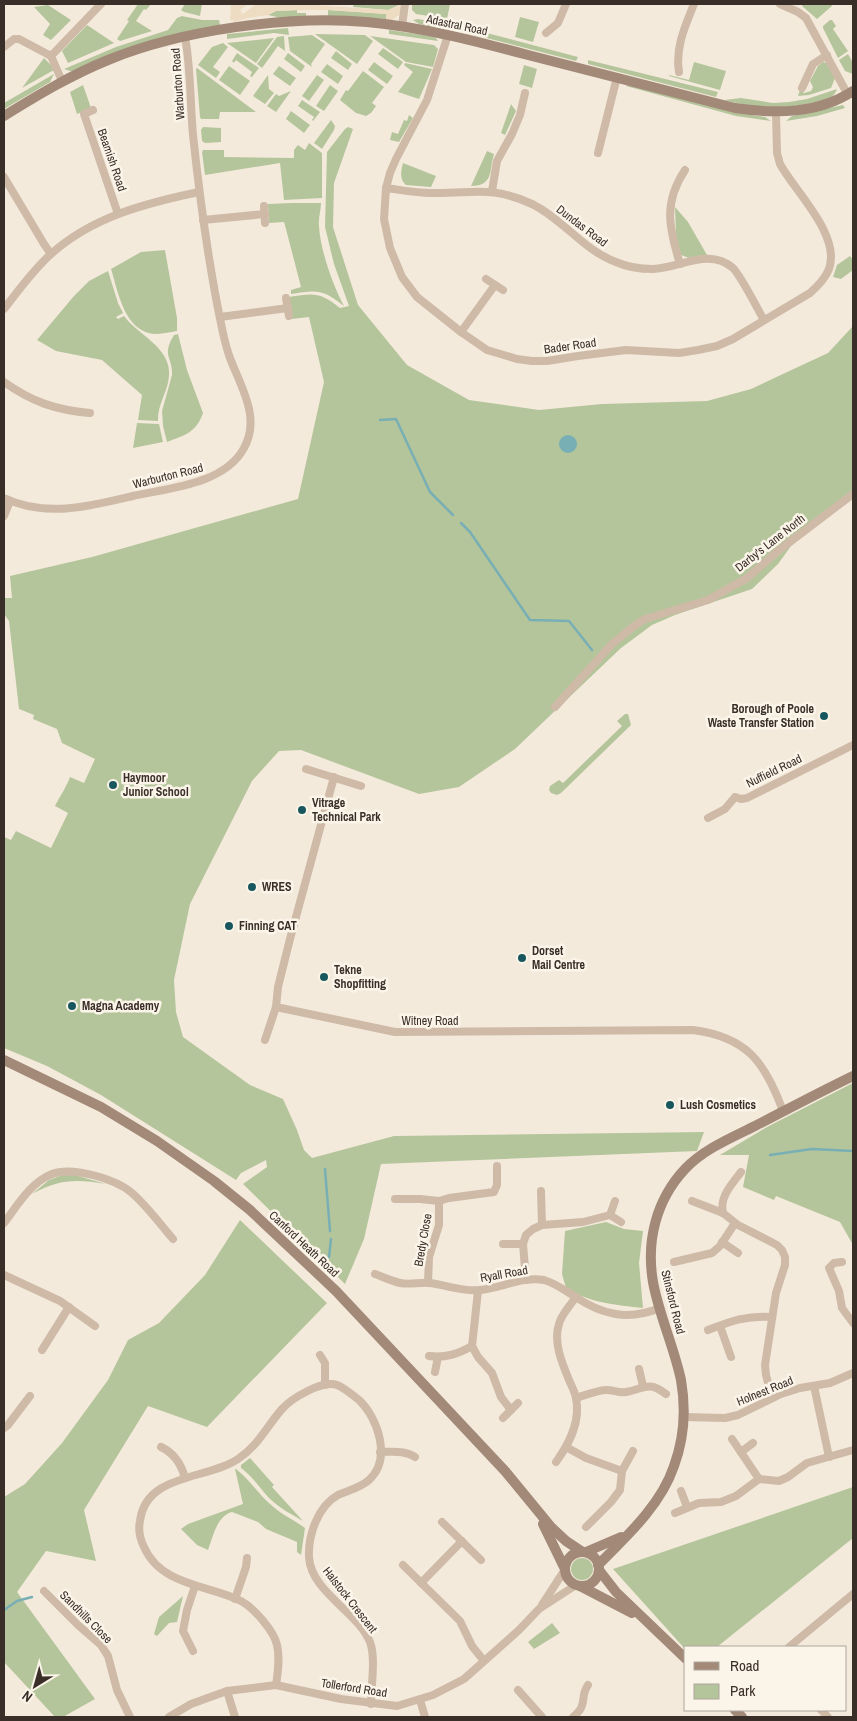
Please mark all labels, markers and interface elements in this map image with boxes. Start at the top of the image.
street label: Adastral Road [424,10,489,39]
street label: Warburton Road [168,48,188,120]
street label: Beamish Road [94,127,130,193]
street label: Dundas Road [553,202,611,250]
street label: Bader Road [543,334,597,358]
street label: Warburton Road [131,460,205,492]
street label: Darby's Lane North [732,511,808,575]
place label: Borough of Poole Waste Transfer Station [708,701,815,731]
marker: Borough of Poole Waste Transfer Station [818,710,830,722]
street label: Nuffield Road [744,751,804,791]
place label: Haymoor Junior School [123,770,189,800]
marker: Haymoor Junior School [107,779,119,791]
place label: Vitrage Technical Park [312,795,381,825]
marker: Vitrage Technical Park [296,804,308,816]
place label: WRES [262,879,292,895]
marker: WRES [246,881,258,893]
place label: Finning CAT [239,918,297,934]
marker: Finning CAT [223,920,235,932]
place label: Dorset Mail Centre [532,943,586,973]
marker: Dorset Mail Centre [516,952,528,964]
place label: Tekne Shopfitting [334,962,386,992]
marker: Tekne Shopfitting [318,971,330,983]
place label: Magna Academy [82,998,160,1014]
marker: Magna Academy [66,1000,78,1012]
street label: Witney Road [402,1013,458,1029]
place label: Lush Cosmetics [680,1097,757,1113]
marker: Lush Cosmetics [664,1099,676,1111]
street label: Canford Heath Road [266,1207,342,1281]
street label: Bredy Close [410,1212,436,1268]
street label: Ryall Road [479,1262,529,1286]
street label: Stinsford Road [657,1268,689,1336]
street label: Holnest Road [734,1372,796,1410]
street label: Halstock Crescent [319,1564,381,1637]
street label: Sandhills Close [56,1587,116,1647]
legend [684,1646,847,1711]
text: Road [730,1655,759,1676]
north arrow [10,1661,60,1711]
street label: Tollerford Road [320,1675,388,1701]
text: Park [730,1680,756,1701]
text: N [18,1687,36,1706]

